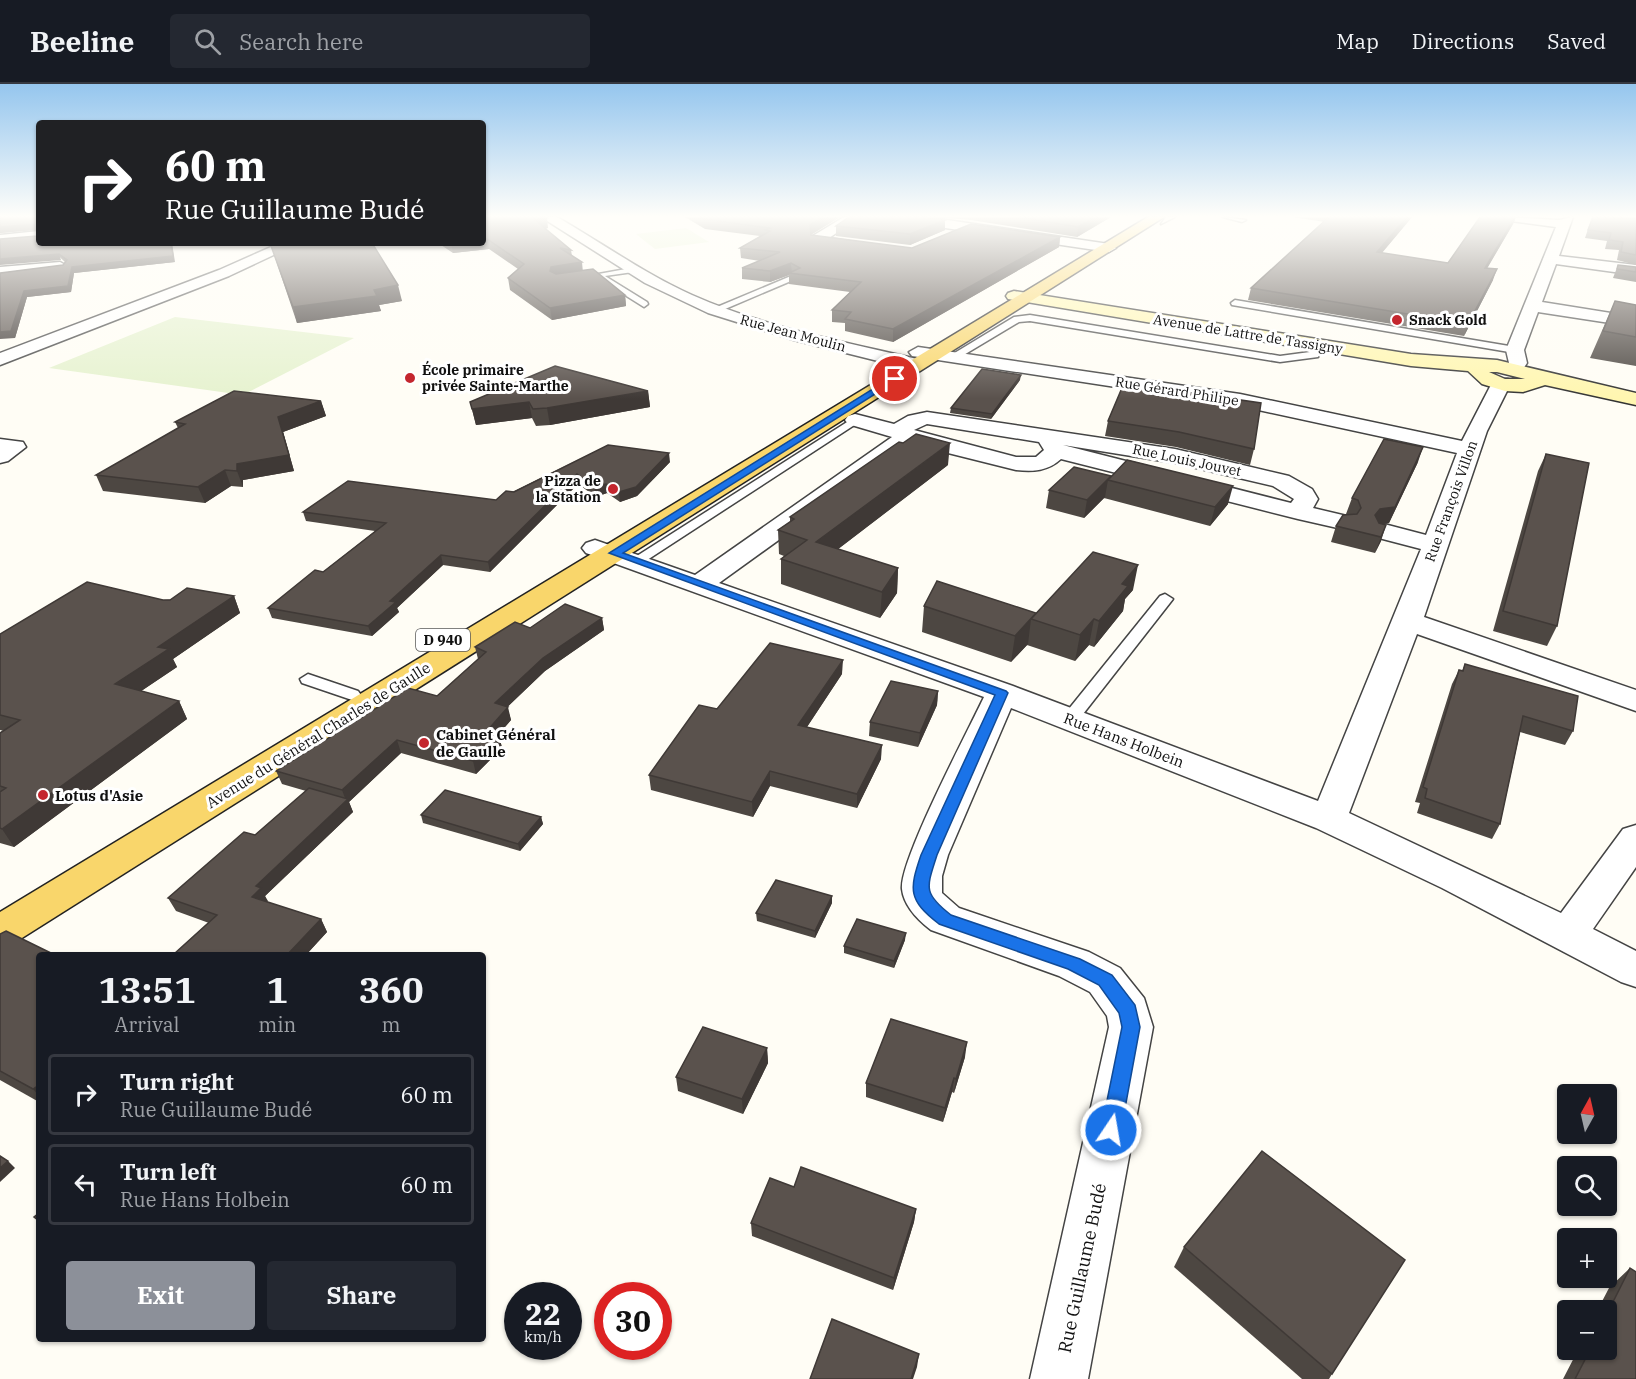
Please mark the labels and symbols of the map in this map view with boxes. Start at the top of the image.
street label: Rue Jean Moulin [738,310,848,356]
street label: Avenue de Lattre de Tassigny [1152,310,1345,358]
place label: Snack Gold [1409,311,1487,329]
marker: Snack Gold [1390,313,1404,327]
pin [869,353,920,404]
place label: École primaire privée Sainte-Marthe [422,360,569,395]
marker: École primaire privée Sainte-Marthe [403,371,417,385]
street label: Rue Gérard Philipe [1114,372,1240,410]
street label: Rue François Villon [1421,438,1481,564]
street label: Rue Louis Jouvet [1131,440,1243,480]
place label: Pizza de la Station [536,472,601,506]
marker: Pizza de la Station [606,482,620,496]
road number: D 940 [416,629,470,651]
street label: Avenue du Général Charles de Gaulle [202,658,434,812]
street label: Rue Hans Holbein [1061,708,1187,772]
place label: Cabinet Général de Gaulle [436,725,556,761]
marker: Cabinet Général de Gaulle [417,736,431,750]
place label: Lotus d'Asie [55,786,143,805]
marker: Lotus d'Asie [36,788,50,802]
north arrow [1557,1084,1617,1144]
position arrow [1079,1098,1143,1162]
street label: Rue Guillaume Budé [1053,1181,1111,1355]
speed limit sign: 30 [594,1282,672,1360]

